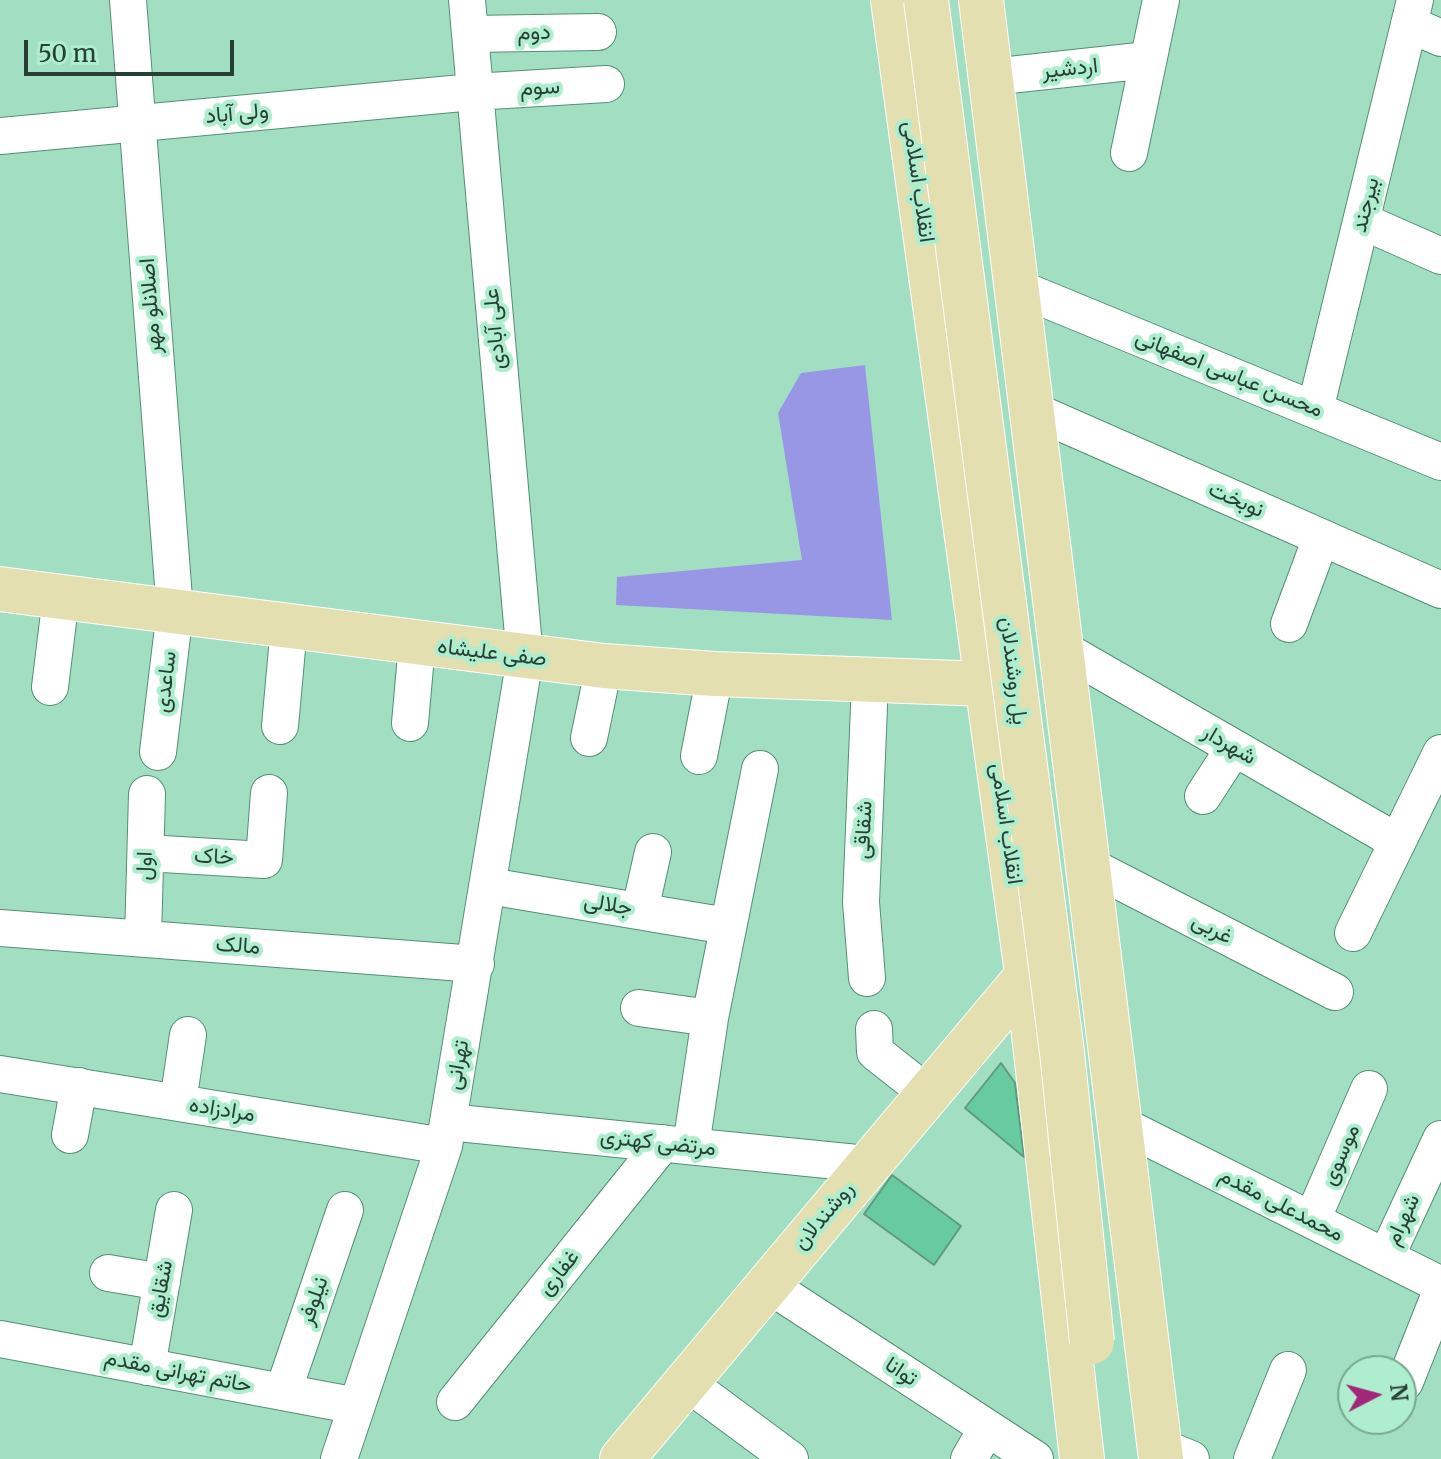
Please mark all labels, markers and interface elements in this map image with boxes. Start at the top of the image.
street label: دوم [517,20,551,46]
scale bar [28,24,238,74]
text: 50 m [38,38,97,69]
street label: اردشیر [1041,53,1099,85]
street label: سوم [519,74,561,102]
street label: ولی آباد [204,98,270,130]
street label: انقلاب اسلامی [896,120,940,244]
street label: بیرجند [1346,175,1386,235]
street label: اصلانلو مهر [134,257,168,355]
street label: علی آبادی [478,287,512,371]
street label: محسن عباسی اصفهانی [1131,324,1327,424]
street label: نوبخت [1204,476,1268,524]
street label: پل روشندلان [993,616,1033,726]
street label: صفی علیشاه [436,633,548,673]
street label: ساعدی [149,650,183,714]
street label: شهردار [1197,719,1261,771]
street label: انقلاب اسلامی [984,762,1028,886]
street label: شقاقی [849,800,879,860]
street label: خاک [193,843,235,871]
street label: اول [131,851,159,881]
street label: جلالی [582,888,634,922]
street label: غربی [1187,908,1237,950]
street label: مالک [215,931,261,961]
street label: تهرانی [441,1038,475,1092]
street label: مرادزاده [187,1092,257,1128]
street label: موسوی [1316,1120,1366,1190]
street label: مرتضی کهتری [599,1124,717,1162]
street label: محمدعلی مقدم [1214,1162,1348,1248]
street label: روشندلان [788,1177,860,1255]
street label: شهرام [1380,1190,1426,1250]
street label: غفاری [533,1245,585,1301]
street label: شقایق [143,1258,179,1320]
street label: نیلوفر [293,1273,335,1329]
street label: حاتم تهرانی مقدم [102,1345,254,1399]
street label: توانا [880,1352,922,1392]
north arrow [1337,1355,1417,1435]
text: N [1384,1383,1414,1403]

